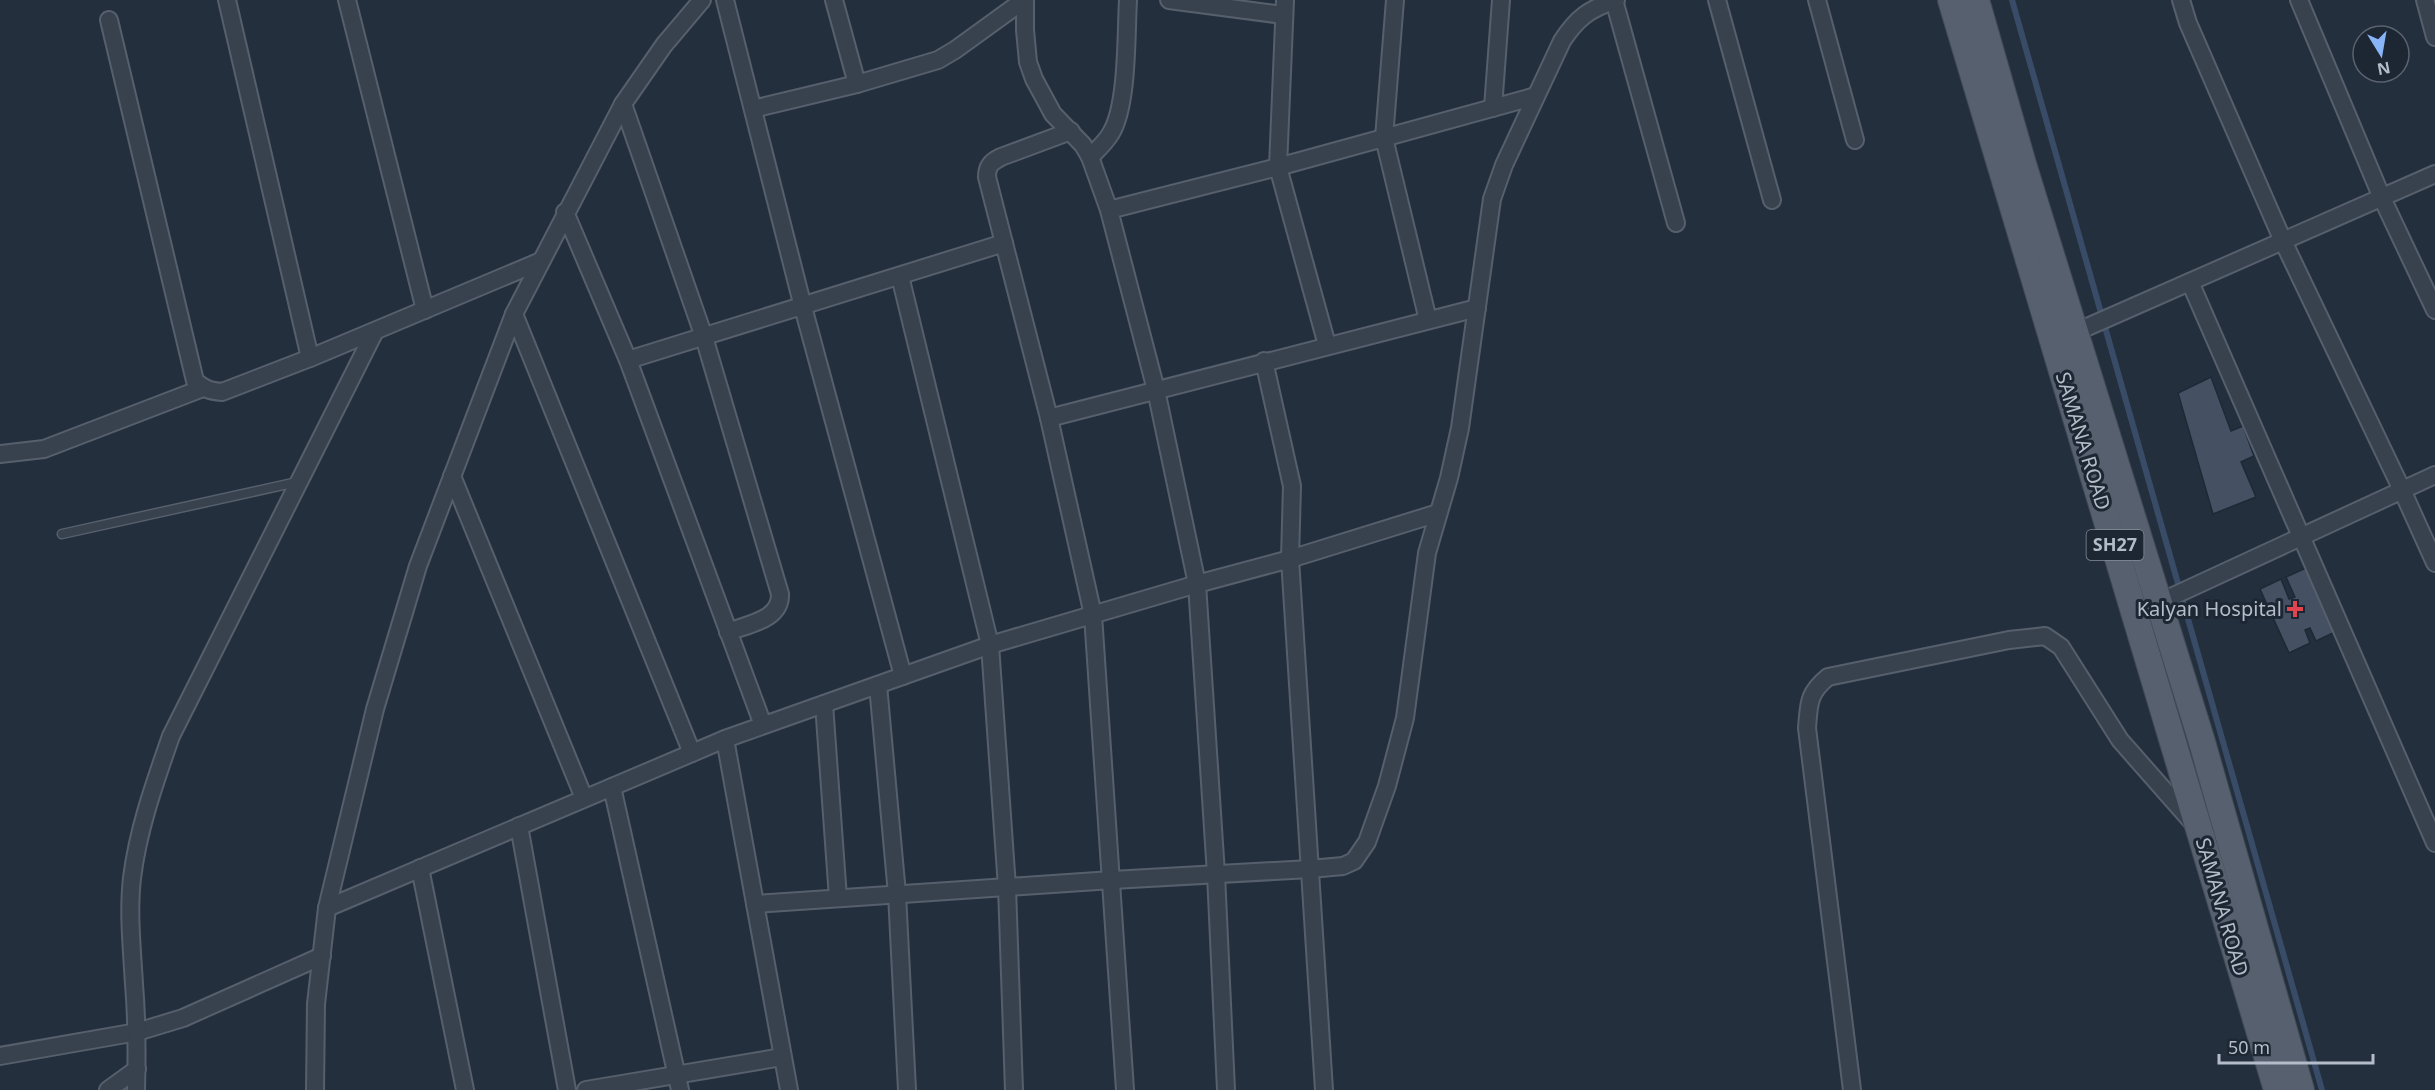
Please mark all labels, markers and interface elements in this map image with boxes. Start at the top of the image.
north arrow [2351,24,2411,84]
text: N [2375,57,2392,81]
street label: SAMANA ROAD [2050,369,2117,513]
road number: SH27 [2086,530,2144,560]
place label: Kalyan Hospital [2137,595,2282,622]
marker: Kalyan Hospital [2286,600,2304,618]
street label: SAMANA ROAD [2190,834,2255,979]
scale bar [2219,1027,2374,1065]
text: 50 m [2228,1035,2270,1059]

